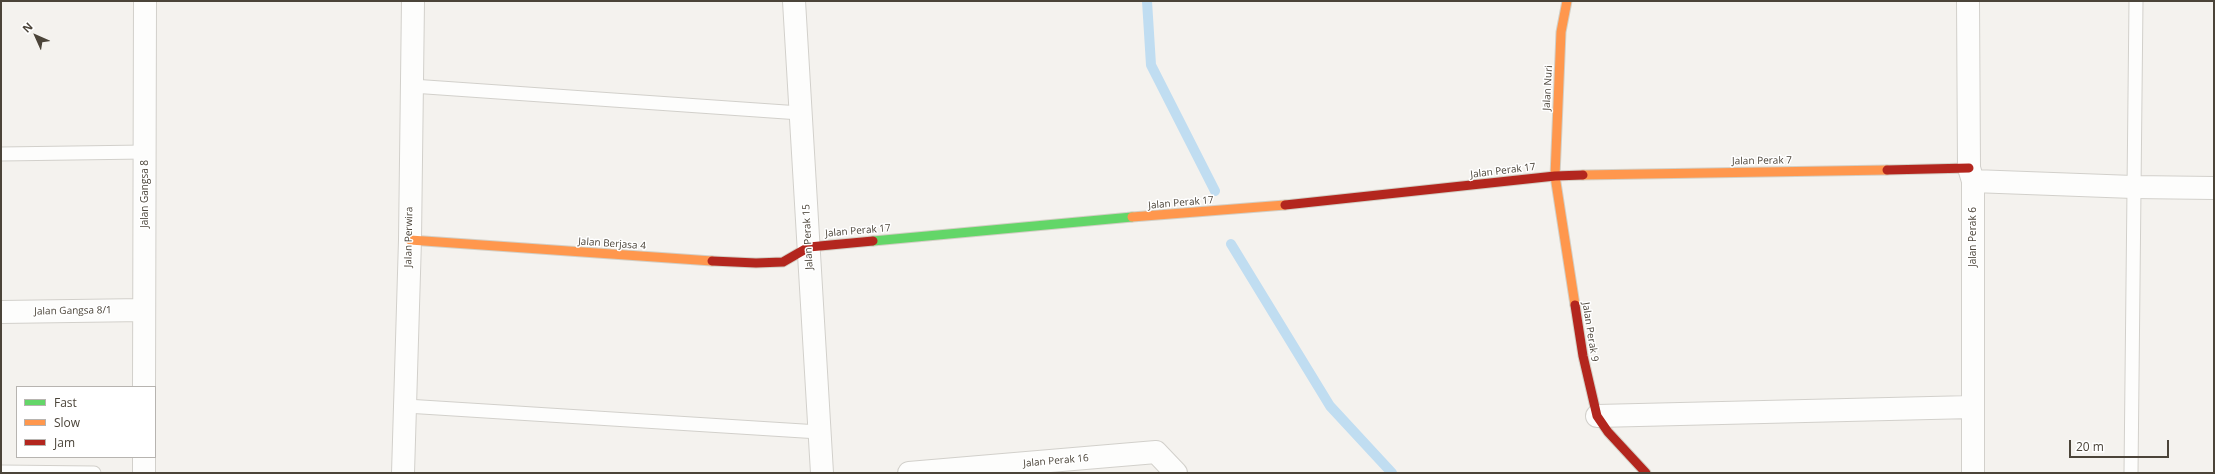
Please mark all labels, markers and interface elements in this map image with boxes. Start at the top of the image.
north arrow [16,16,56,56]
text: N [19,19,36,36]
street label: Jalan Nuri [1541,65,1555,111]
street label: Jalan Perak 7 [1732,154,1792,168]
street label: Jalan Gangsa 8 [139,160,151,228]
street label: Jalan Perak 17 [1470,161,1536,181]
street label: Jalan Perak 17 [1148,194,1214,212]
street label: Jalan Perak 15 [800,204,816,270]
street label: Jalan Perwira [402,207,416,267]
street label: Jalan Perak 6 [1967,207,1979,267]
street label: Jalan Perak 17 [825,222,891,240]
street label: Jalan Berjasa 4 [578,236,646,252]
street label: Jalan Perak 9 [1579,301,1601,363]
street label: Jalan Gangsa 8/1 [34,304,112,318]
legend [16,386,156,458]
text: Fast [54,394,77,411]
text: Slow [54,414,80,431]
scale bar [2071,432,2171,458]
text: Jam [54,434,75,451]
text: 20 m [2076,438,2104,455]
street label: Jalan Perak 16 [1023,452,1089,470]

